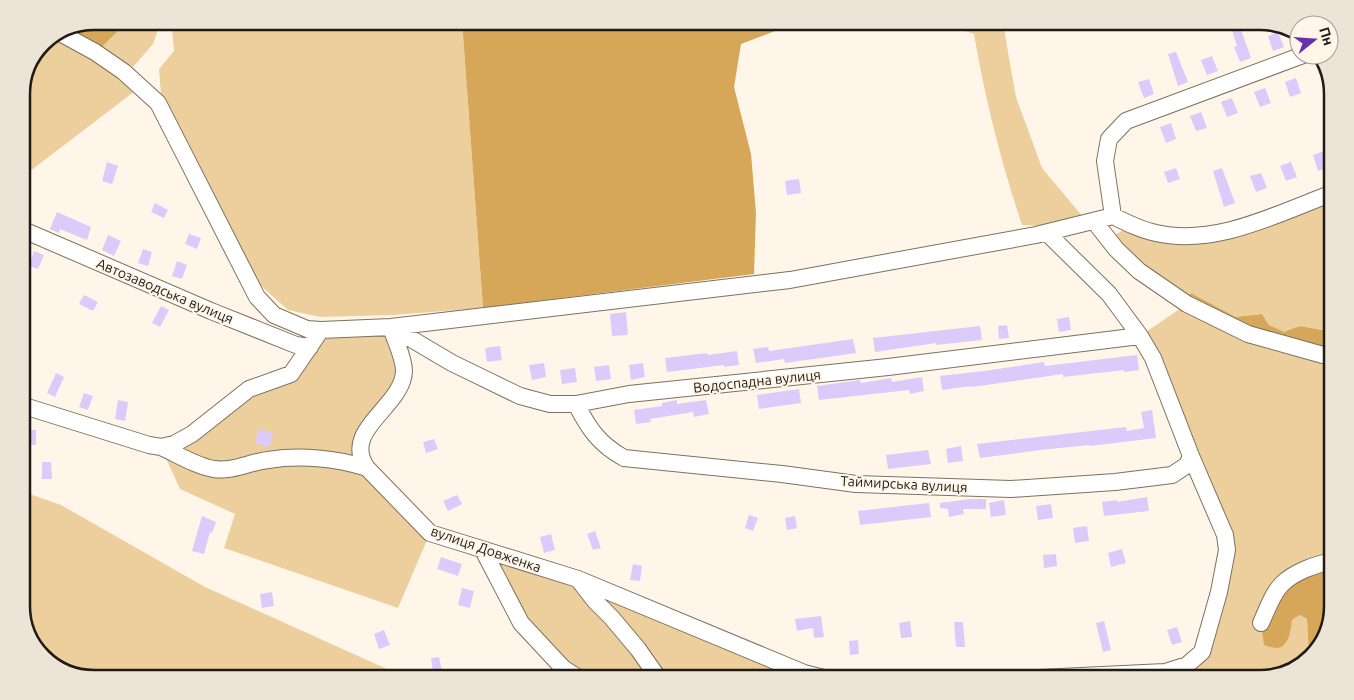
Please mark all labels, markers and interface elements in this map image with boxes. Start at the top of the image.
north arrow [1289,15,1339,65]
text: Пн [1316,25,1337,47]
street label: Автозаводська вулиця [94,255,236,327]
street label: Водоспадна вулиця [692,366,822,396]
street label: Таймирська вулиця [840,473,968,495]
street label: вулиця Довженка [429,523,543,575]

